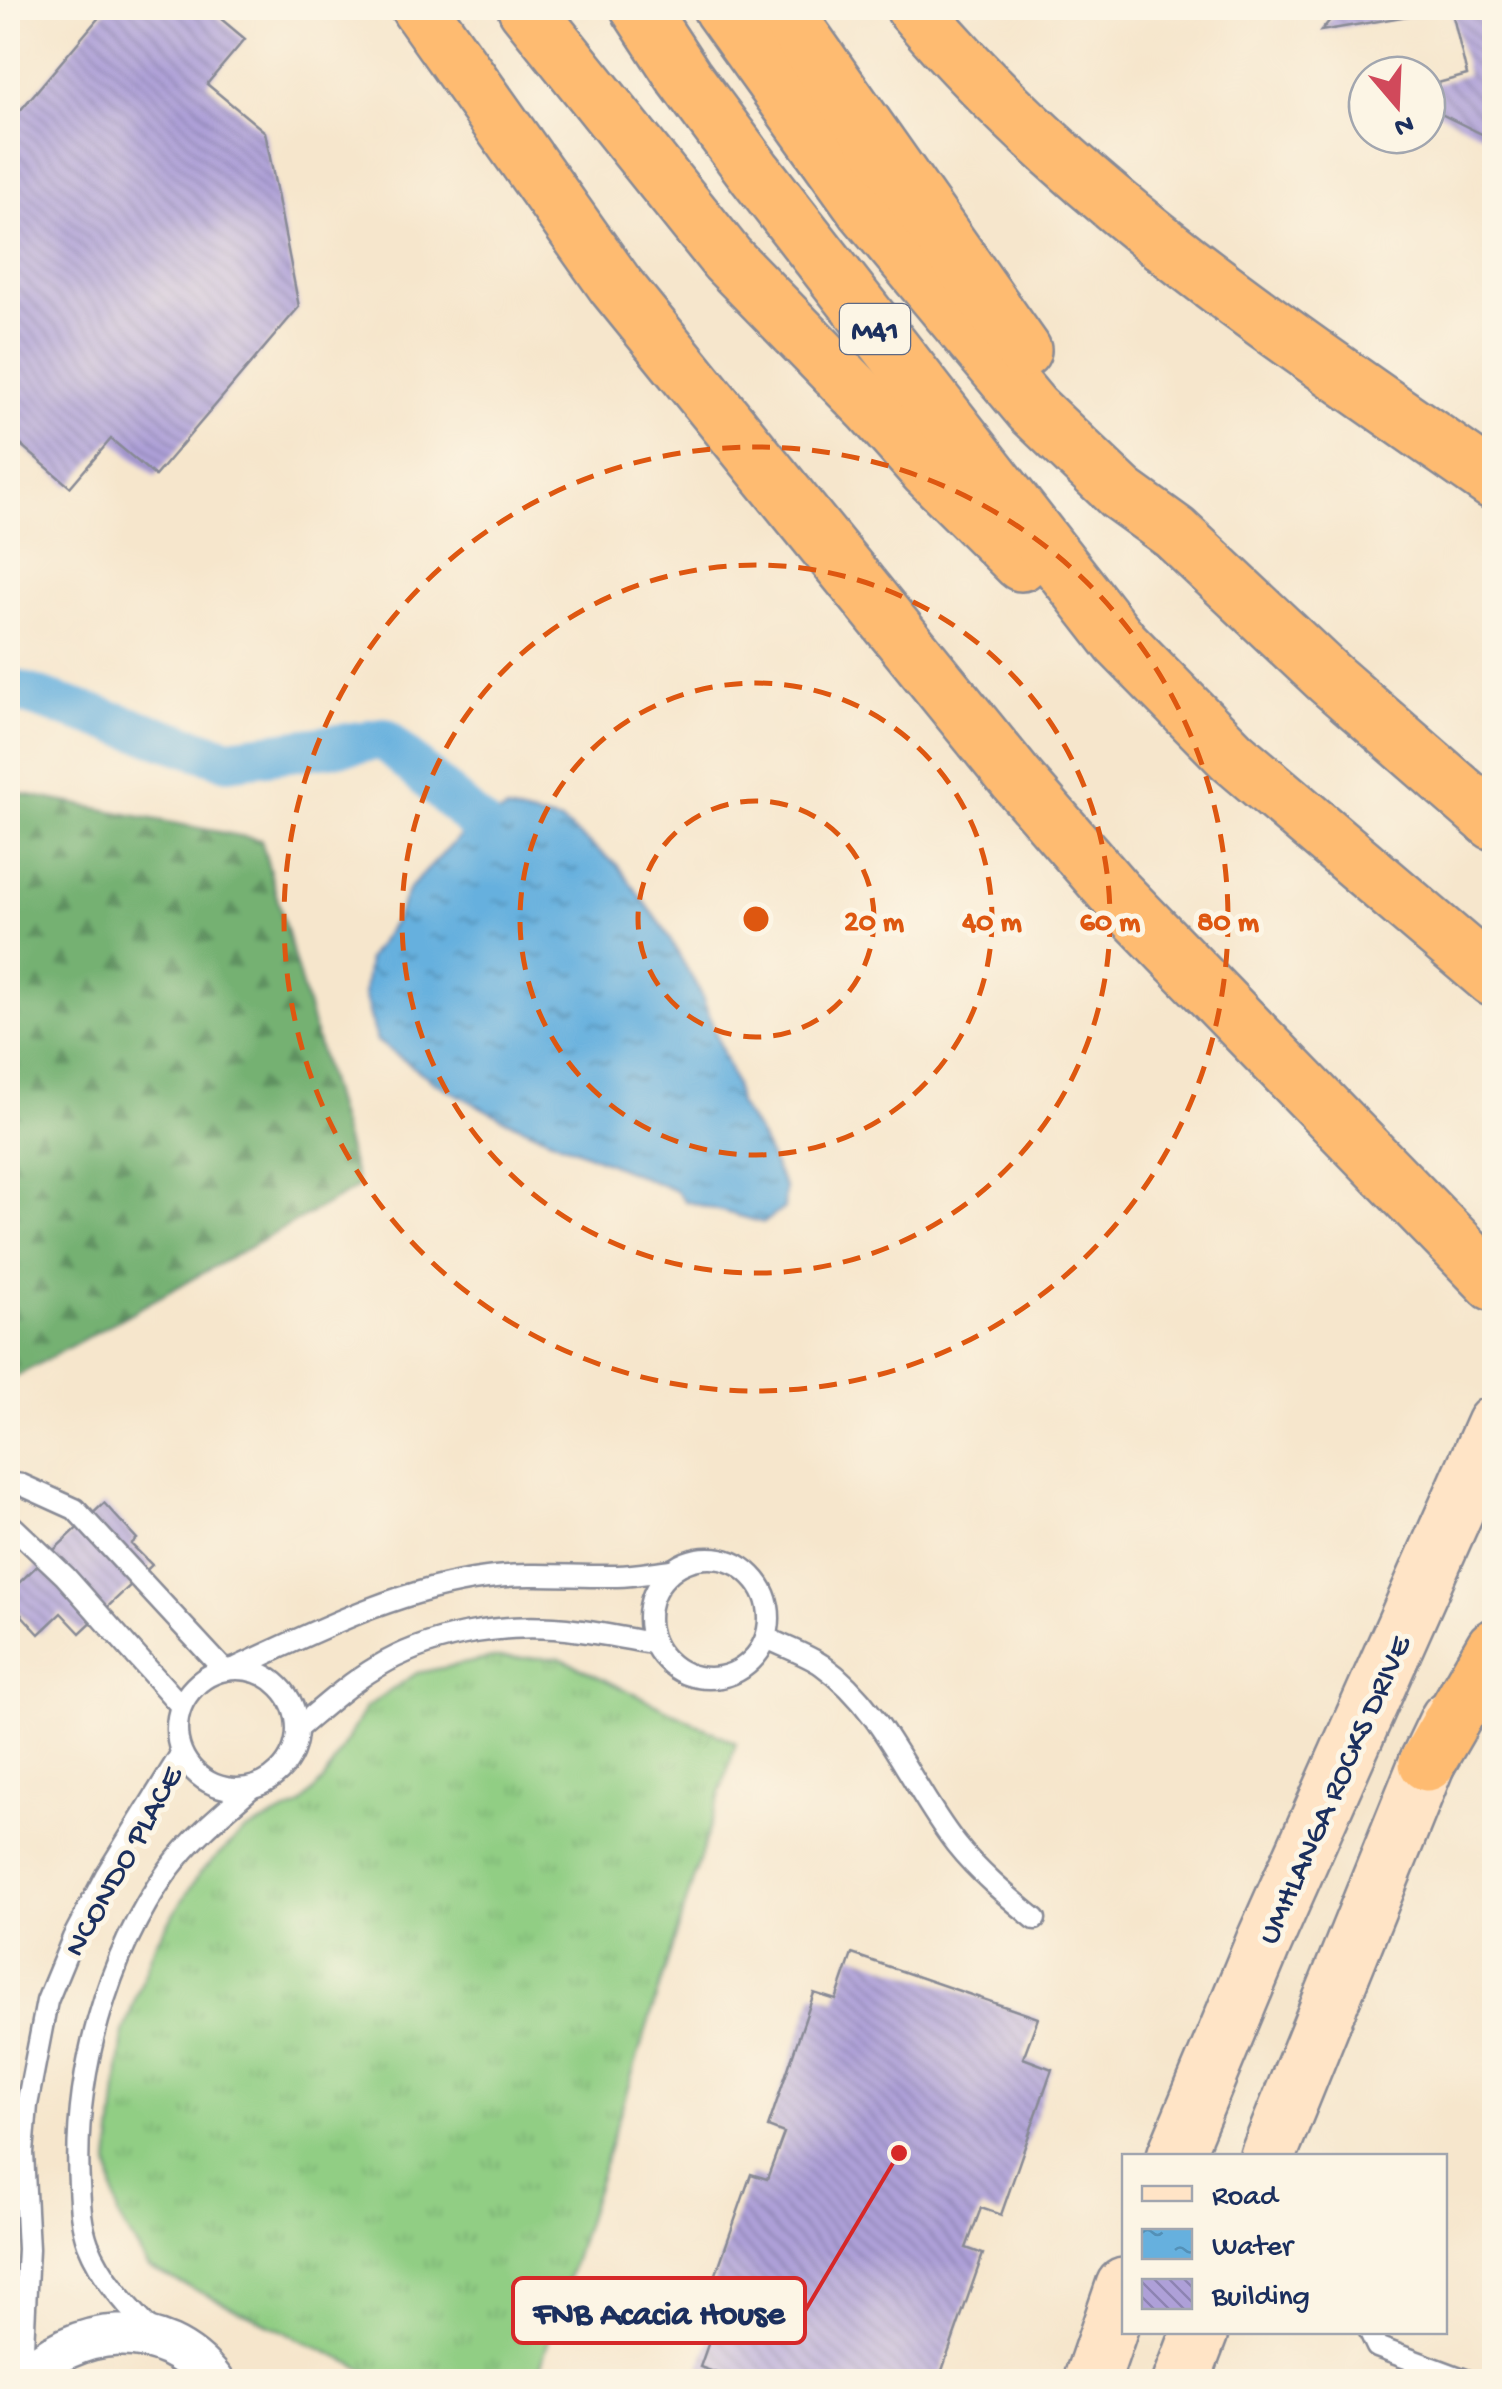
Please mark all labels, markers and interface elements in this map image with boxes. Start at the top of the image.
north arrow [1347,55,1447,155]
text: N [1390,106,1418,143]
road number: M41 [840,304,910,354]
centre of rings [738,901,774,937]
text: 20 m [844,907,905,942]
text: 40 m [961,907,1023,942]
text: 60 m [1080,907,1141,942]
text: 80 m [1197,907,1260,942]
street label: UMHLANGA ROCKS DRIVE [1251,1630,1422,1951]
street label: NCONDO PLACE [57,1760,194,1964]
legend [1122,2154,1447,2334]
text: Road [1212,2181,1280,2216]
text: Water [1212,2231,1295,2266]
callout: FNB Acacia House [513,2278,805,2343]
text: Building [1211,2281,1310,2316]
text: FNB Acacia House [532,2296,786,2337]

